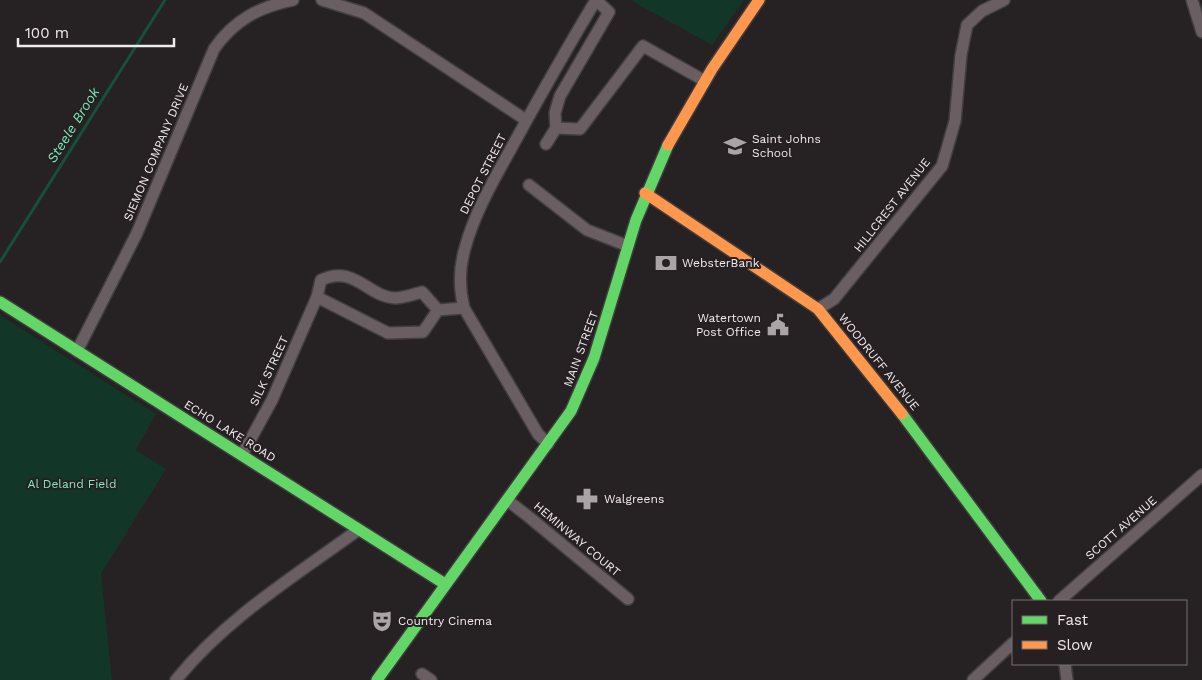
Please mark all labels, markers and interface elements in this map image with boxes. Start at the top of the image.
scale bar [18,15,174,47]
text: 100 m [25,24,69,42]
street label: SIEMON COMPANY DRIVE [121,81,191,223]
water label: Steele Brook [43,84,103,166]
street label: DEPOT STREET [457,131,509,217]
place label: Saint Johns School [752,132,821,160]
school or university icon: Saint Johns School [722,133,748,159]
street label: HILLCREST AVENUE [851,155,933,255]
bank icon: WebsterBank [653,250,679,276]
place label: WebsterBank [682,256,760,270]
street label: MAIN STREET [561,309,601,389]
place label: Watertown Post Office [696,311,761,339]
street label: WOODRUFF AVENUE [836,311,922,413]
public building icon: Watertown Post Office [765,312,791,338]
street label: SILK STREET [247,334,291,408]
street label: ECHO LAKE ROAD [182,397,278,465]
park label: Al Deland Field [28,477,116,491]
pharmacy icon: Walgreens [574,486,600,512]
place label: Walgreens [604,492,664,506]
street label: SCOTT AVENUE [1082,493,1160,563]
street label: HEMINWAY COURT [531,499,623,579]
legend [1012,600,1187,665]
theatre icon: Country Cinema [369,608,395,634]
text: Fast [1057,611,1089,629]
place label: Country Cinema [398,614,492,628]
text: Slow [1057,636,1093,654]

